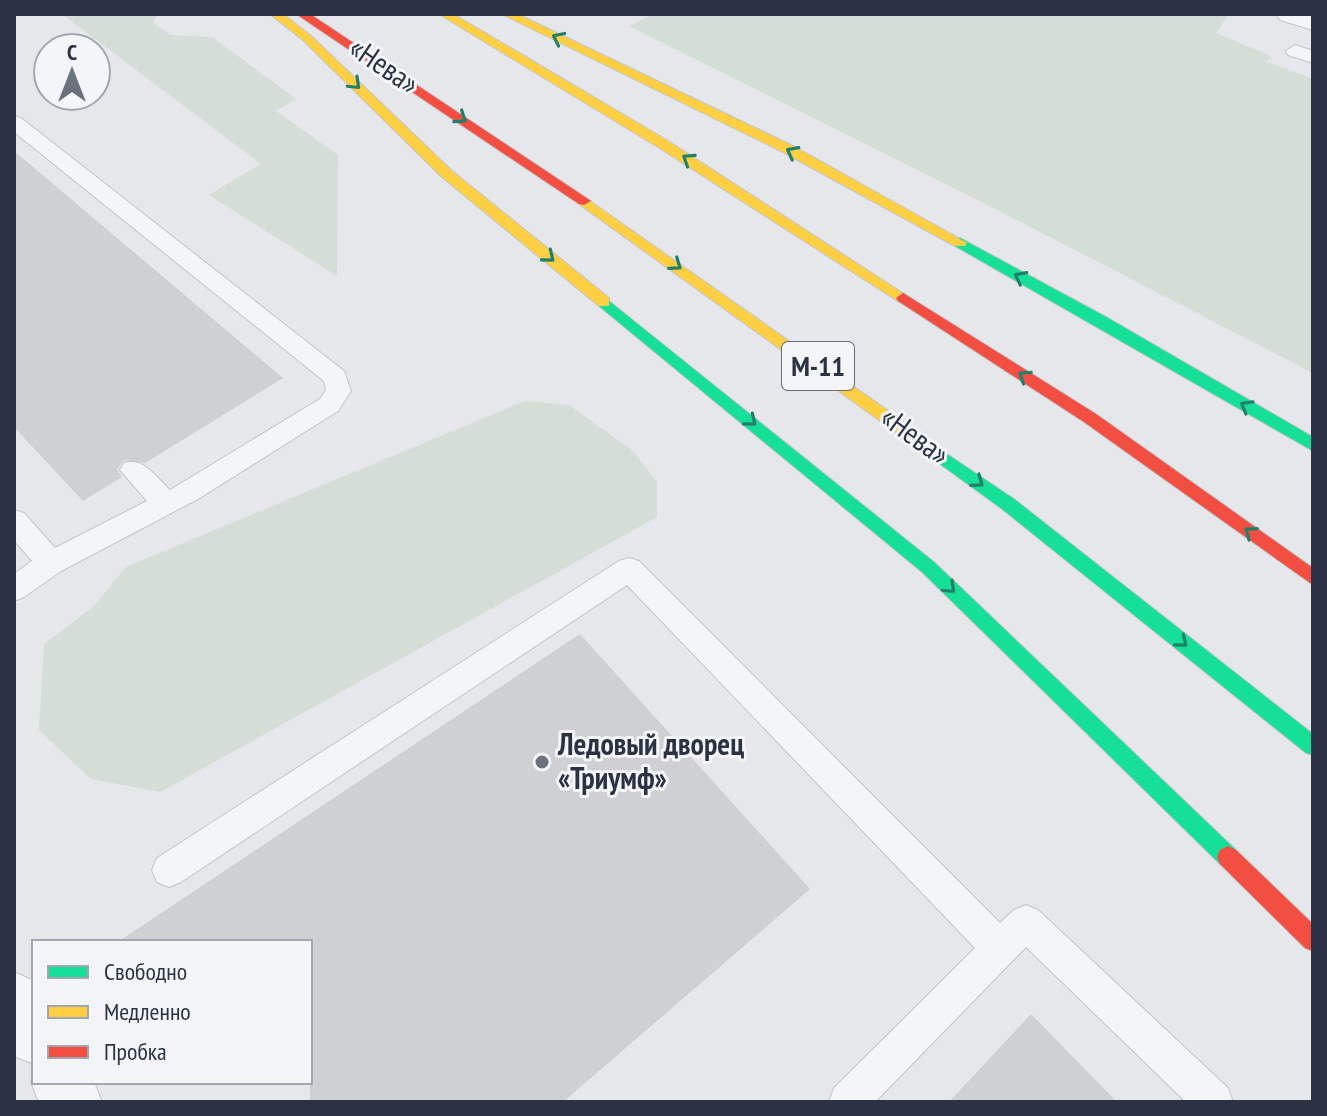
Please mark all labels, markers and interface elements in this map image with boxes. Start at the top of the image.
street label: «Нева» [343,27,427,102]
north arrow [32,32,112,112]
one-way arrow [552,32,567,48]
text: С [67,38,77,66]
one-way arrow [346,75,360,89]
one-way arrow [453,108,467,123]
one-way arrow [786,147,800,162]
one-way arrow [682,154,697,169]
one-way arrow [540,247,555,261]
one-way arrow [667,255,681,270]
one-way arrow [1014,271,1029,287]
road number: М-11 [782,342,854,390]
one-way arrow [1018,370,1033,385]
street label: «Нева» [874,397,958,473]
one-way arrow [1240,400,1255,416]
one-way arrow [741,411,756,426]
one-way arrow [969,472,984,487]
one-way arrow [1244,527,1258,542]
one-way arrow [941,578,955,593]
one-way arrow [1173,633,1188,647]
place label: Ледовый дворец «Триумф» [557,724,744,797]
marker: Ледовый дворец «Триумф» [533,753,551,771]
legend [32,940,312,1084]
text: Свободно [104,956,187,987]
text: Медленно [104,996,191,1027]
text: Пробка [104,1036,167,1067]

